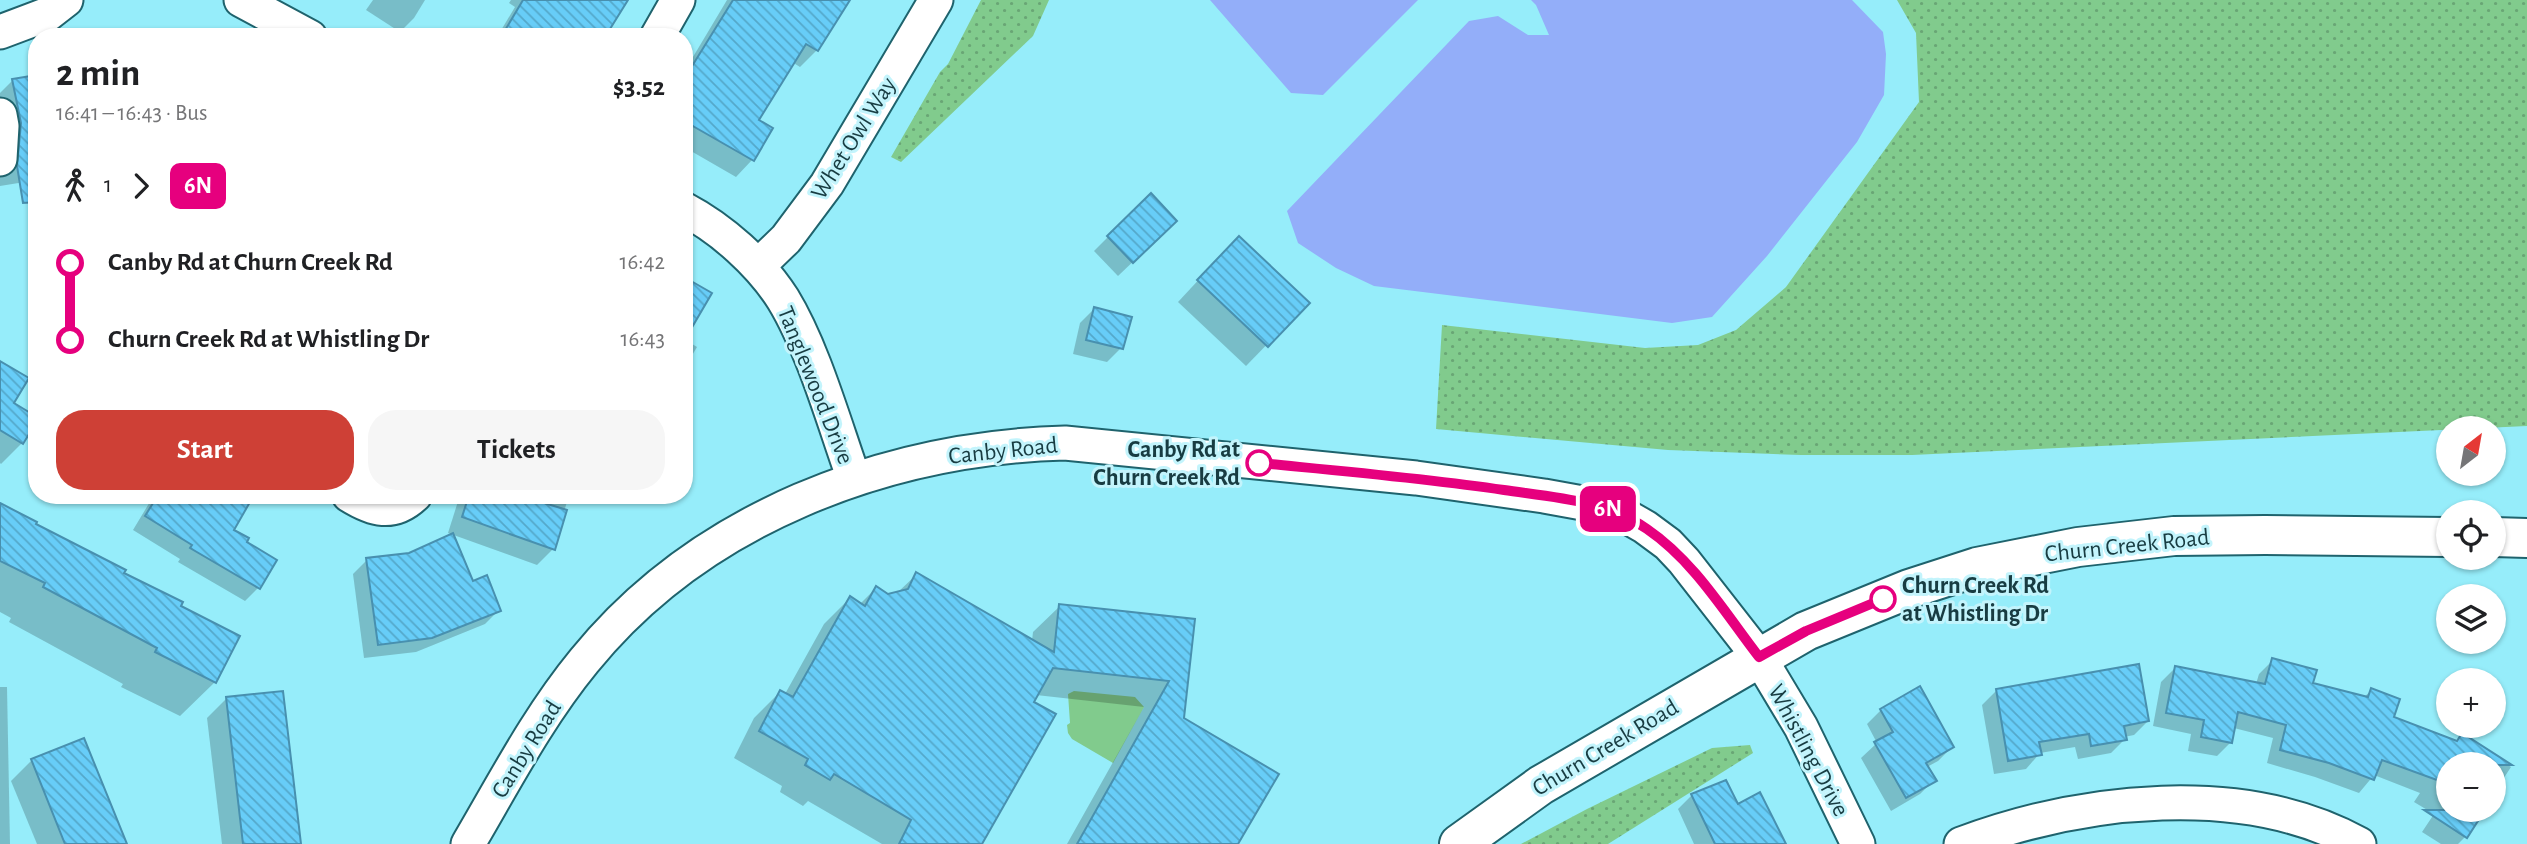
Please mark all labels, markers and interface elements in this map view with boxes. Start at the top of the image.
text: 2 min [56,55,140,93]
street label: Whet Owl Way [807,73,901,204]
text: $3.52 [613,74,665,100]
text: 16:41 – 16:43 · Bus [56,102,207,125]
icon: walk [56,167,94,205]
icon: forward [122,167,160,205]
text: 1 [104,174,112,197]
text: 6N [184,174,212,198]
text: Canby Rd at Churn Creek Rd [108,249,393,275]
text: 16:42 [619,251,665,274]
street label: Tanglewood Drive [773,303,858,468]
text: Churn Creek Rd at Whistling Dr [108,326,429,352]
text: 16:43 [620,328,665,351]
button: Start [56,410,354,490]
button: Tickets [368,410,665,490]
north arrow [2436,416,2506,486]
map controls [2436,416,2506,822]
street label: Canby Road [947,433,1059,469]
place label: Canby Rd at Churn Creek Rd [1093,438,1240,490]
marker: Canby Rd at Churn Creek Rd [1246,450,1272,476]
line badge: 6N [1576,486,1640,532]
text: 6N [1594,497,1622,521]
button: locate [2436,500,2506,570]
street label: Churn Creek Road [2044,525,2211,567]
place label: Churn Creek Rd at Whistling Dr [1902,574,2049,626]
button: layers [2436,584,2506,654]
marker: Churn Creek Rd at Whistling Dr [1870,586,1896,612]
button: + [2436,668,2506,738]
street label: Whistling Drive [1763,681,1853,820]
street label: Churn Creek Road [1528,695,1683,801]
street label: Canby Road [488,697,566,802]
button: − [2436,752,2506,822]

